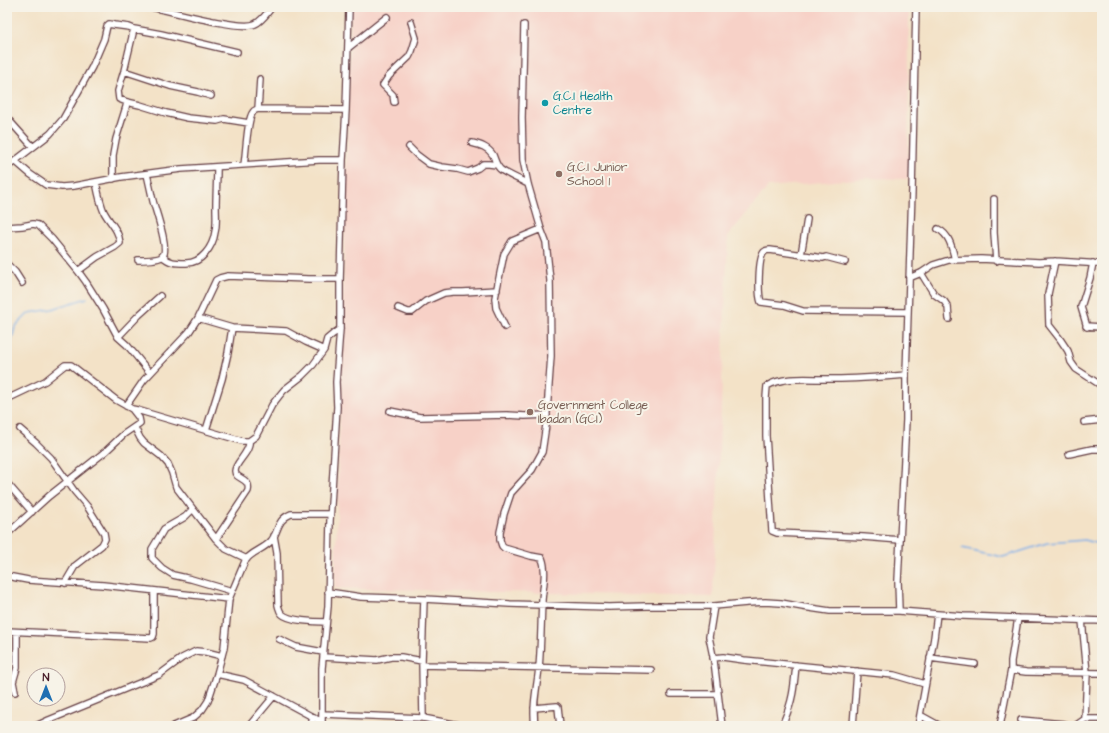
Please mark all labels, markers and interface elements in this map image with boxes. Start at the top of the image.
place label: G.C.I Health Centre [553,88,612,119]
marker: G.C.I Health Centre [540,98,550,108]
place label: G.C.I Junior School 1 [567,159,628,190]
marker: G.C.I Junior School 1 [554,169,564,179]
place label: Government College Ibadan (GCI) [538,397,649,428]
marker: Government College Ibadan (GCI) [525,407,535,417]
north arrow [26,667,66,707]
text: N [43,670,50,685]

